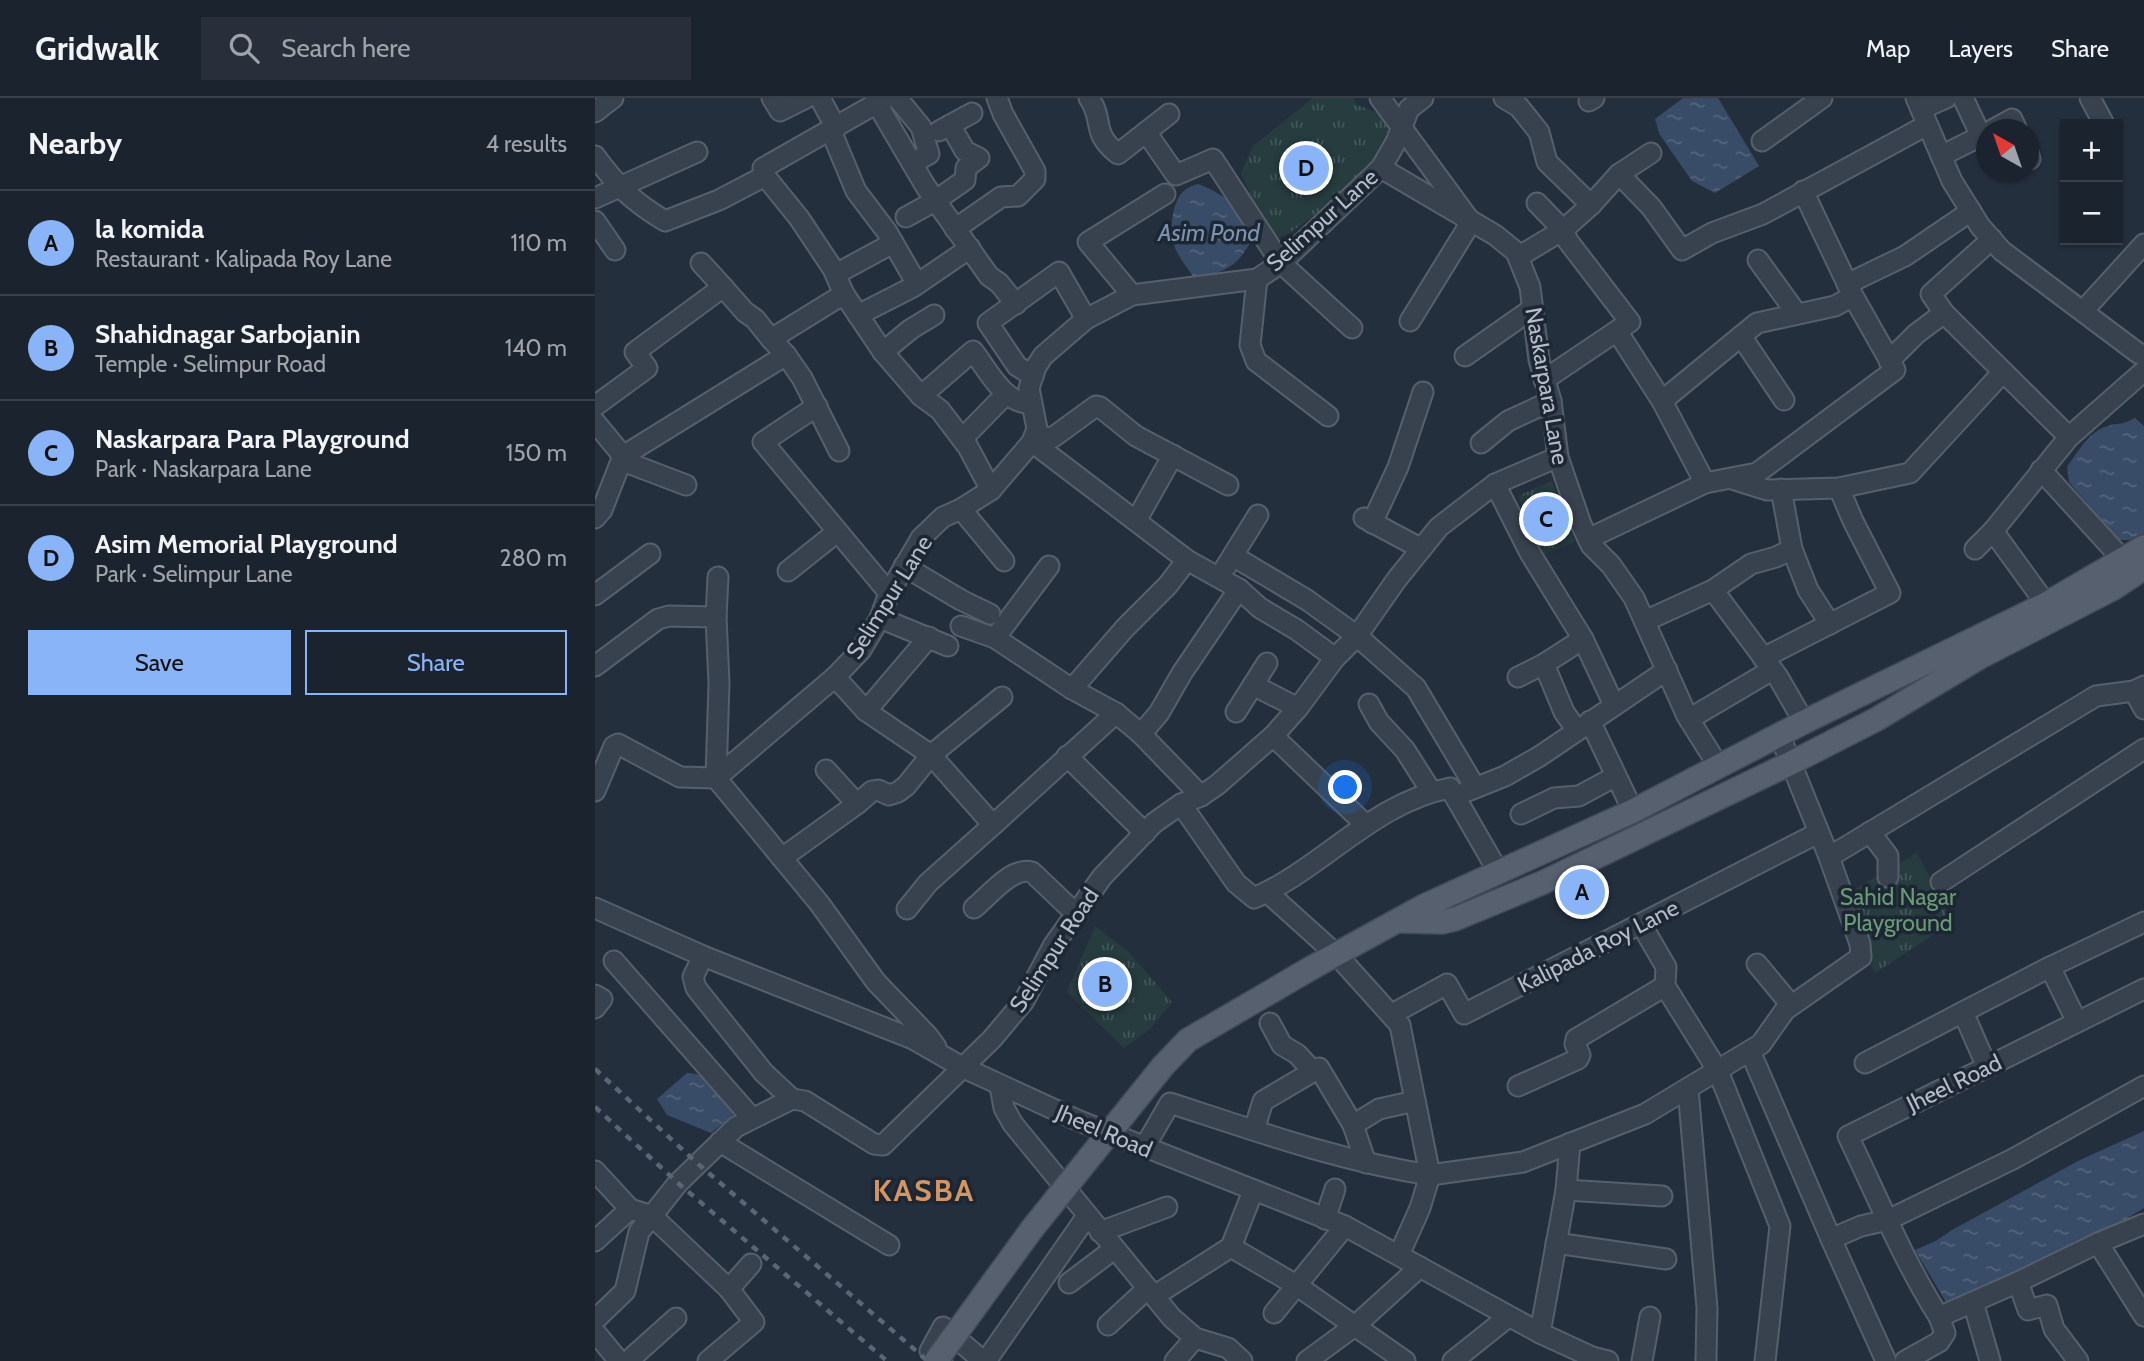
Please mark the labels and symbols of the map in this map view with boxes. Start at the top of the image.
north arrow [1976,119,2039,182]
pin: D [1283,142,1329,194]
street label: Selimpur Lane [1261,163,1384,277]
water label: Asim Pond [1157,218,1261,247]
street label: Naskarpara Lane [1519,305,1575,467]
pin: C [1523,493,1569,545]
street label: Selimpur Lane [840,530,938,664]
your location [1328,770,1362,804]
pin: A [1559,866,1605,918]
street label: Selimpur Road [1003,882,1105,1018]
park label: Sahid Nagar Playground [1840,883,1957,937]
street label: Kalipada Roy Lane [1513,893,1683,999]
pin: B [1082,958,1128,1010]
street label: Jheel Road [1901,1048,2006,1118]
street label: Jheel Road [1051,1098,1156,1164]
district label: KASBA [873,1172,975,1209]

